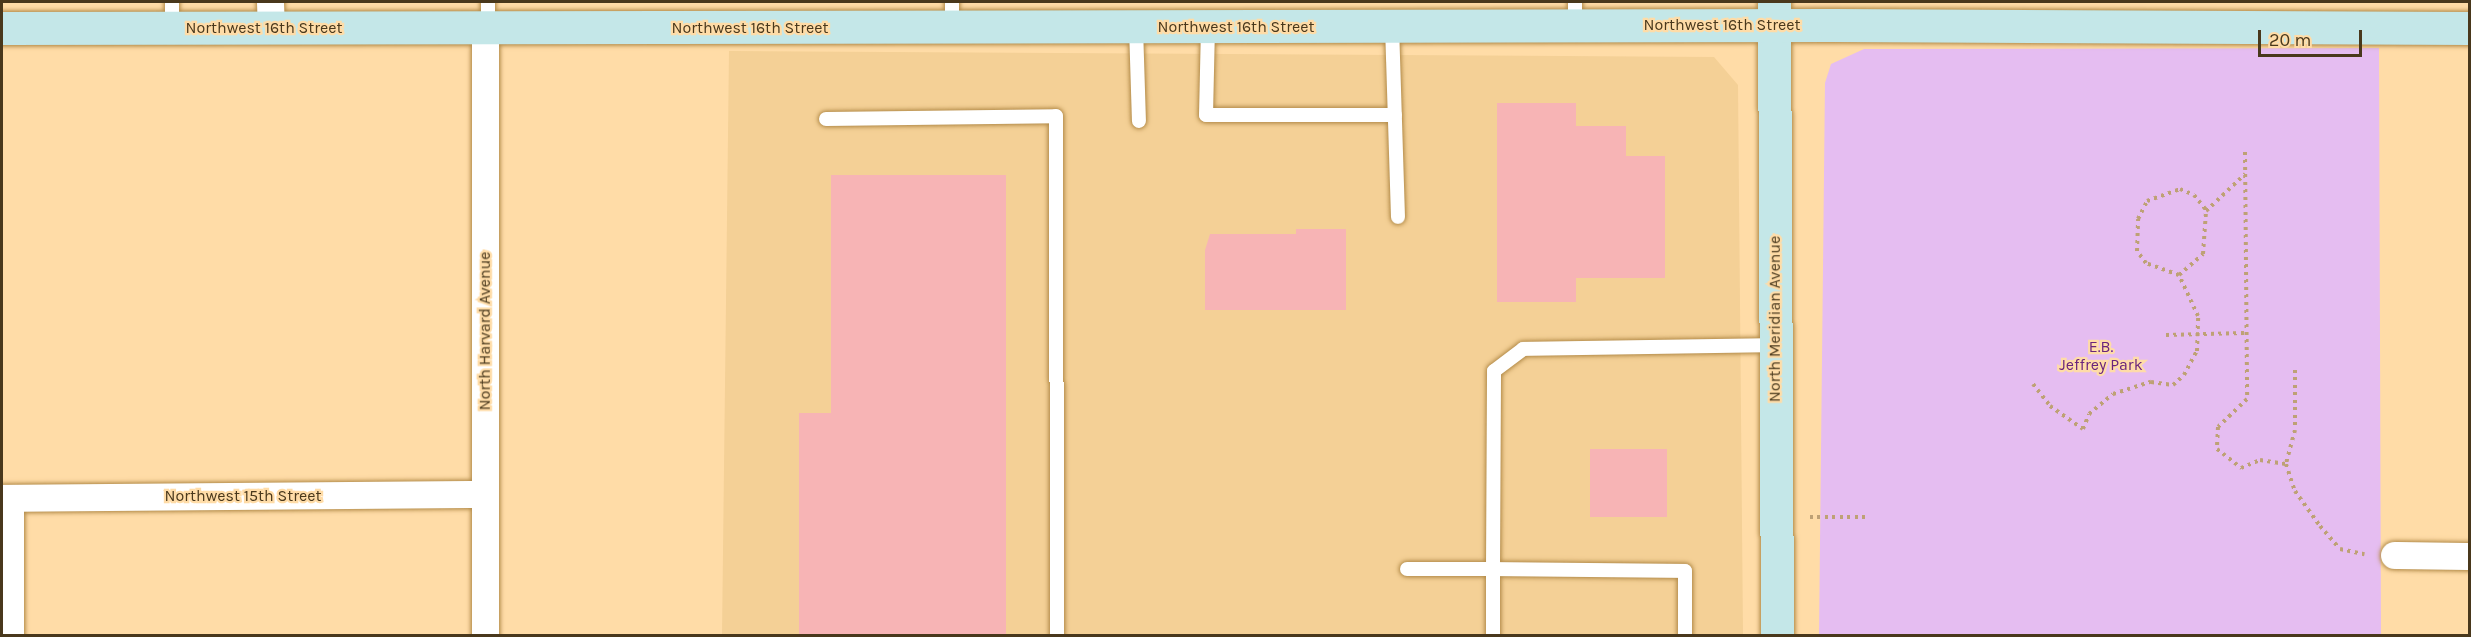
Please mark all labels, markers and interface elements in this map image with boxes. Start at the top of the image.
street label: Northwest 16th Street [1643,15,1801,35]
street label: Northwest 16th Street [1157,17,1315,37]
street label: Northwest 16th Street [185,18,343,38]
street label: Northwest 16th Street [671,18,829,38]
scale bar [2261,18,2364,56]
text: 20 m [2269,29,2311,51]
street label: North Meridian Avenue [1765,236,1785,402]
street label: North Harvard Avenue [475,252,495,410]
park label: E.B. Jeffrey Park [2059,337,2143,375]
street label: Northwest 15th Street [165,486,321,506]

